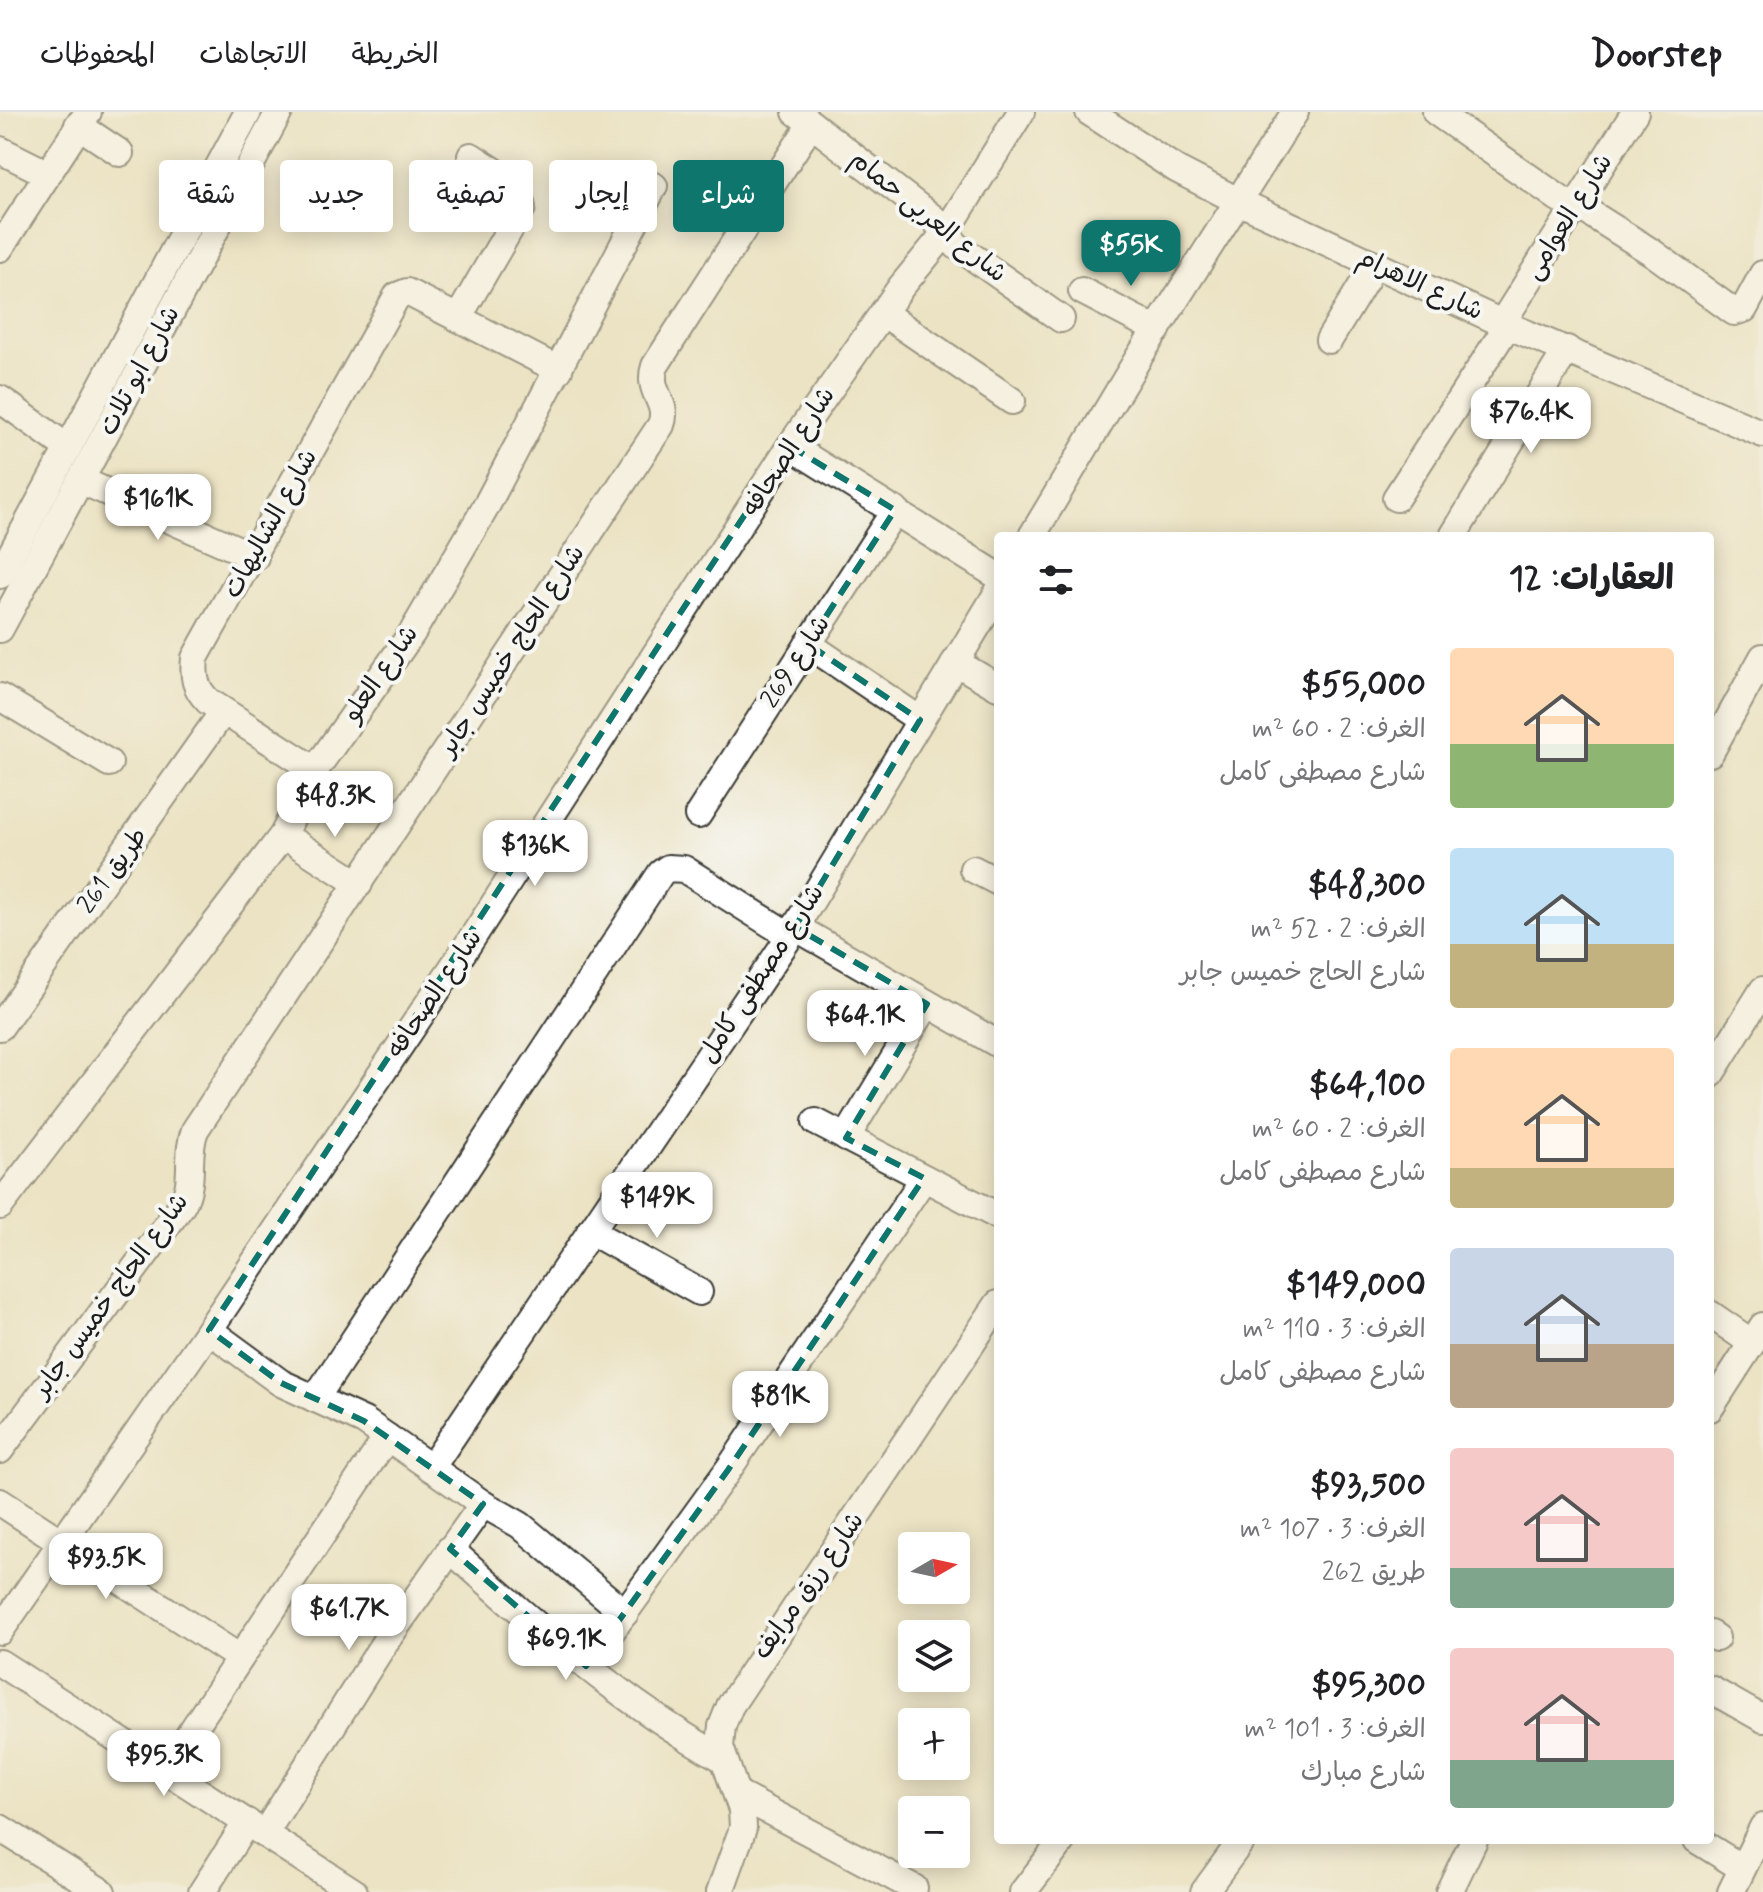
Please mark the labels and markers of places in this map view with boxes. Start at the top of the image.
pin: $55K [1084,220,1178,288]
pin: $76.4K [1466,387,1596,455]
pin: $161K [102,474,214,542]
pin: $48.3K [270,771,400,839]
pin: $136K [479,820,591,888]
pin: $64.1K [800,990,930,1058]
pin: $149K [601,1172,713,1240]
pin: $81K [733,1371,827,1439]
pin: $93.5K [41,1533,171,1601]
pin: $61.7K [284,1584,414,1652]
pin: $69.1K [501,1614,631,1682]
pin: $95.3K [99,1730,229,1798]

